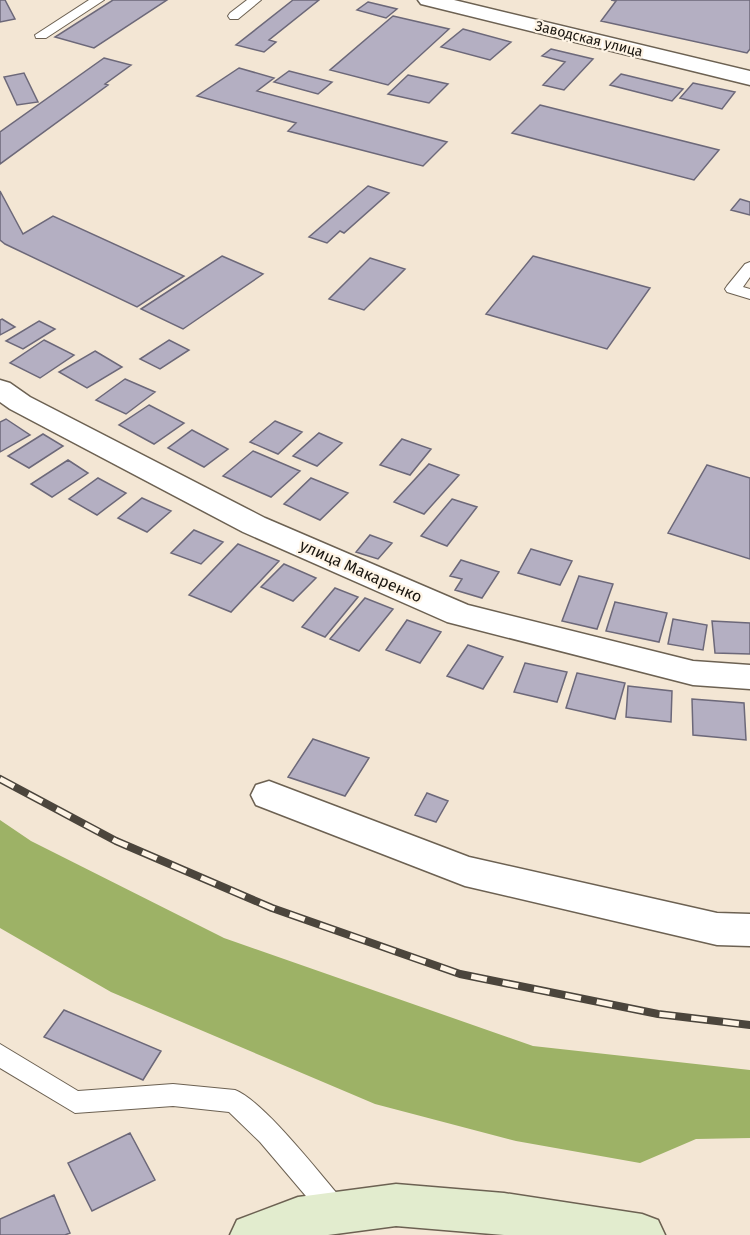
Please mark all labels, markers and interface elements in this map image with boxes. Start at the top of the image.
street label: Заводская улица [533,17,645,61]
street label: улица Макаренко [297,535,425,607]

